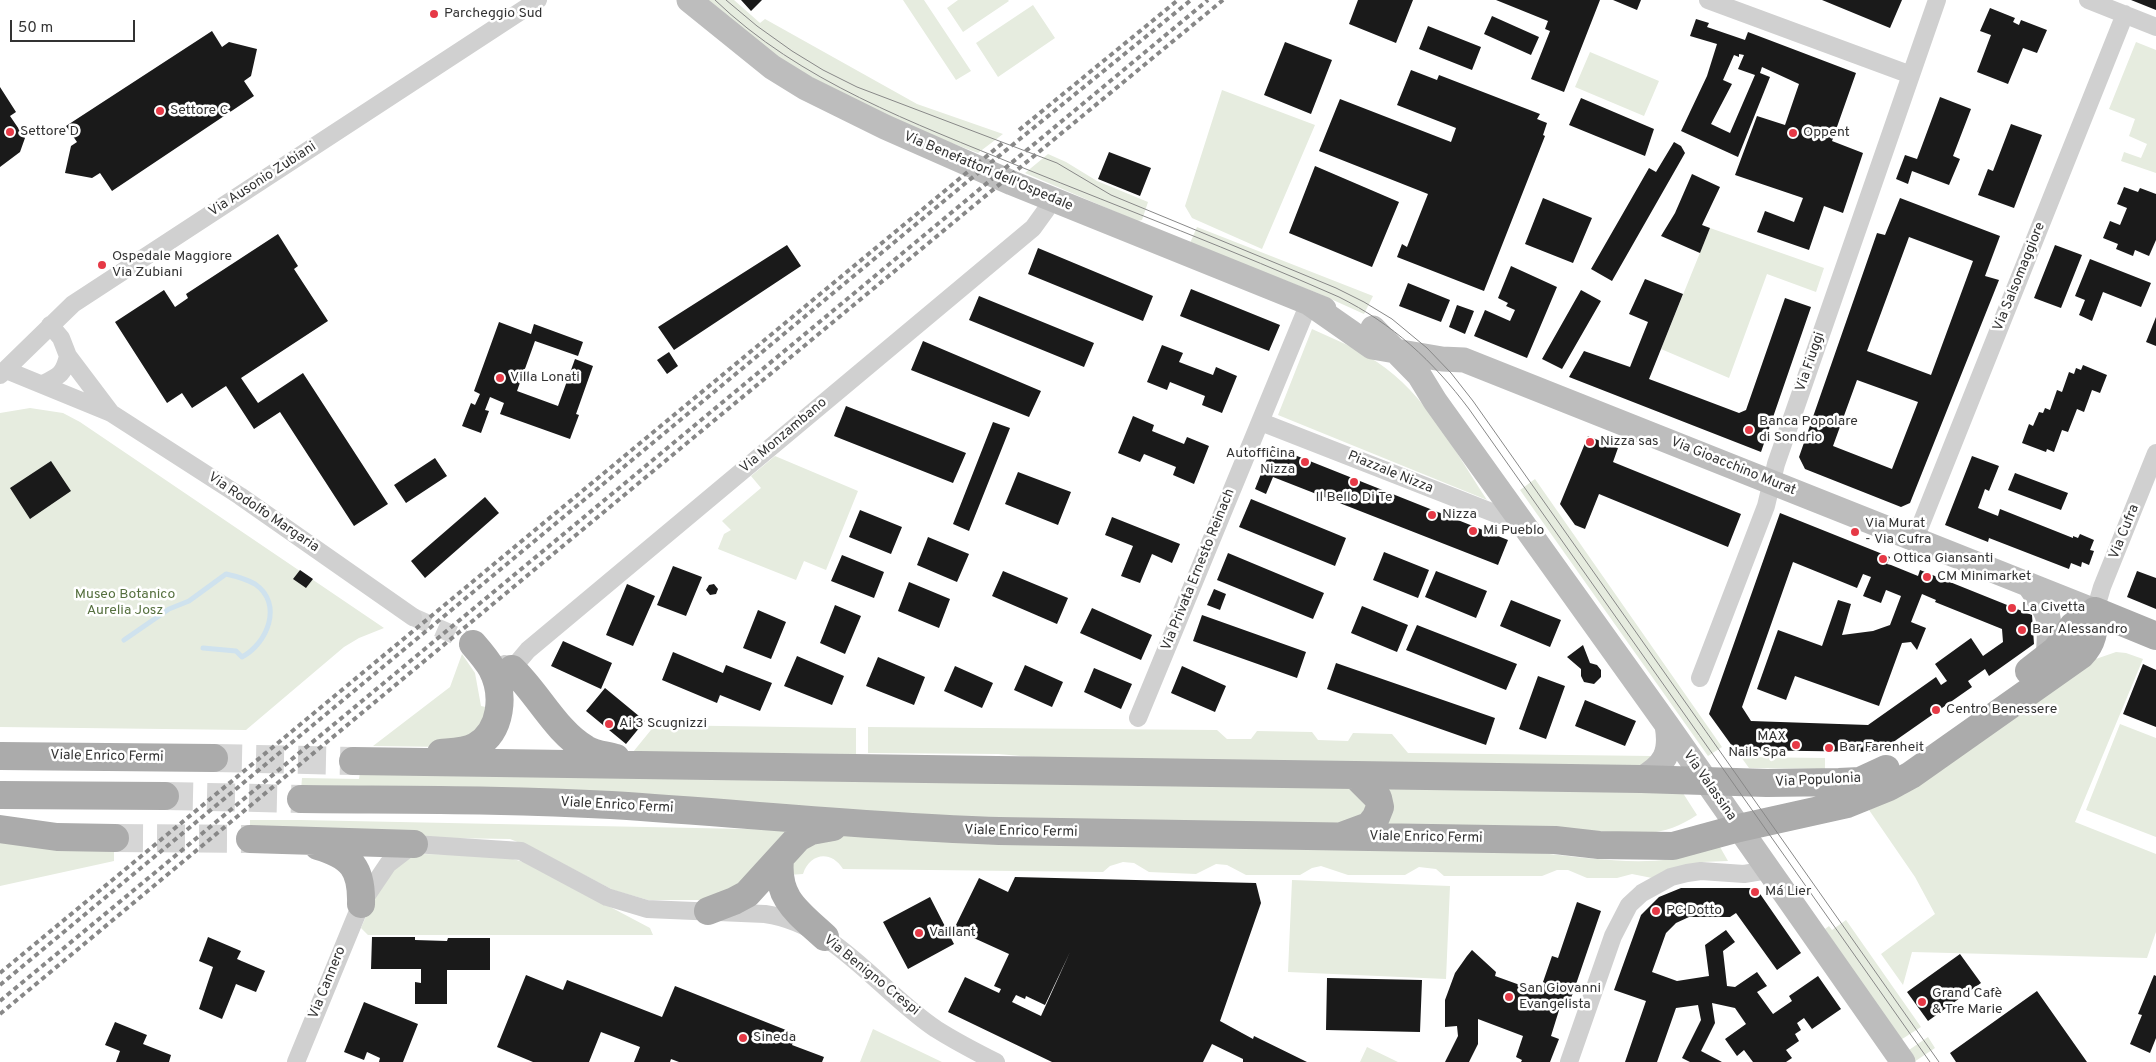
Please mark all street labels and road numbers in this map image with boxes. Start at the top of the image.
street label: Via Benefattori dell'Ospedale [901,129,1075,215]
street label: Via Ausonio Zubiani [206,139,320,221]
street label: Via Salsomaggiore [1990,220,2050,334]
street label: Via Fiuggi [1793,330,1829,394]
street label: Via Monzambano [737,395,831,477]
street label: Via Gioacchino Murat [1668,434,1798,500]
street label: Piazzale Nizza [1345,448,1435,498]
street label: Via Rodolfo Margaria [204,470,322,556]
street label: Via Privata Ernesto Reinach [1159,487,1239,653]
street label: Via Cufra [2106,502,2144,562]
street label: Viale Enrico Fermi [50,748,164,766]
street label: Via Valassina [1679,748,1739,824]
street label: Via Populonia [1775,770,1861,792]
street label: Viale Enrico Fermi [560,795,674,817]
street label: Viale Enrico Fermi [964,823,1078,841]
street label: Viale Enrico Fermi [1369,829,1483,847]
street label: Via Benigno Crespi [820,932,922,1020]
street label: Via Cannero [306,944,350,1022]

